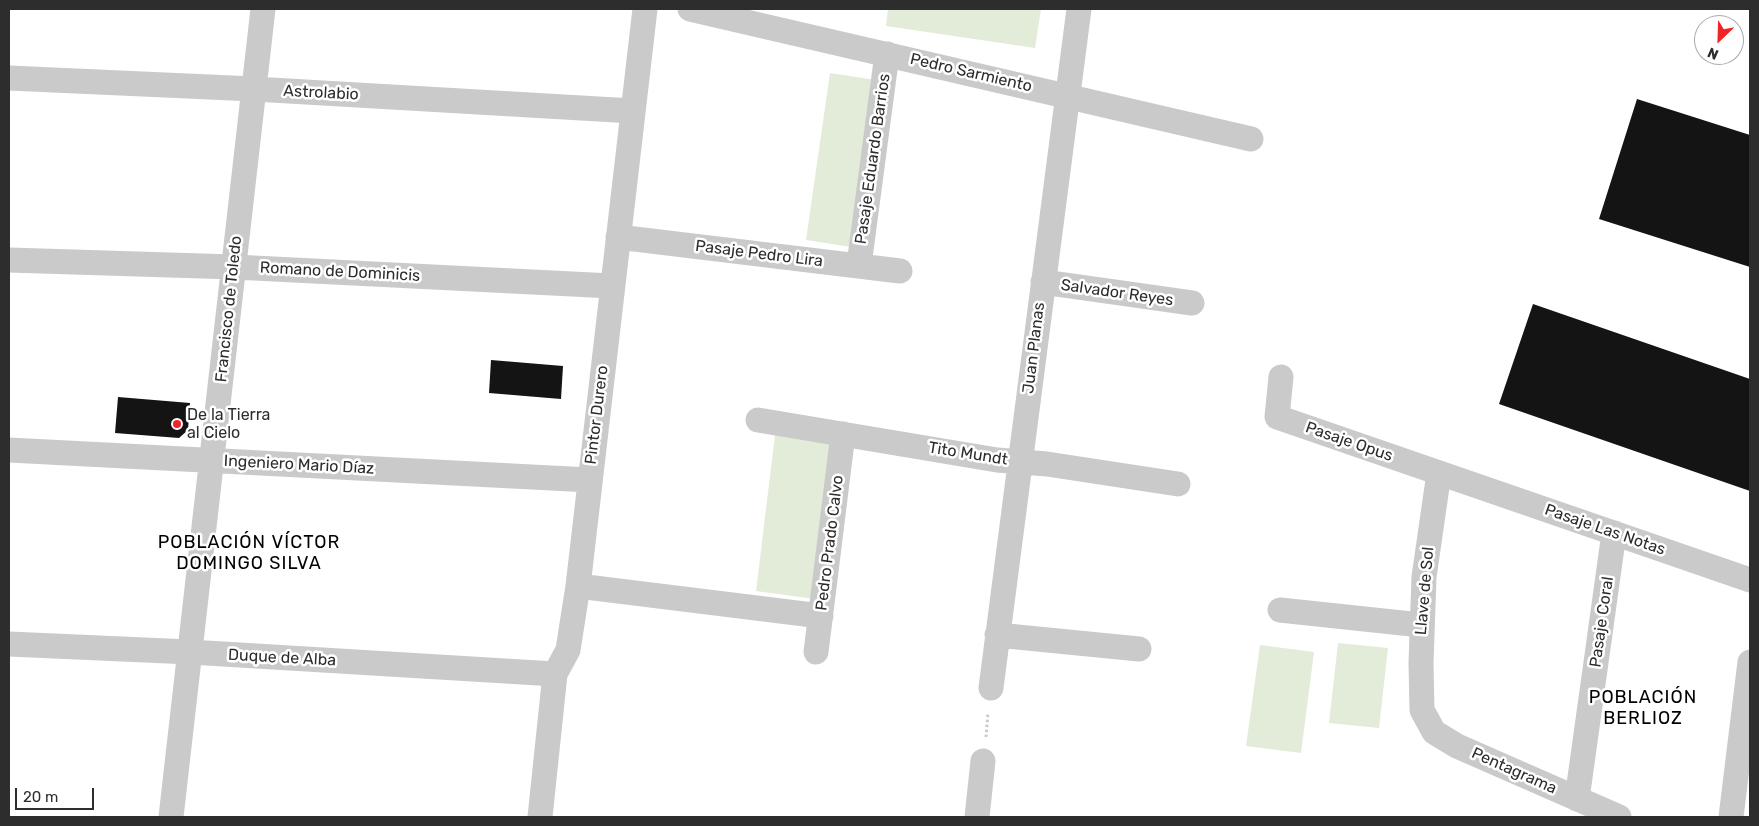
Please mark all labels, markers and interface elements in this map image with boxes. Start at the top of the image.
north arrow [1694,15,1744,65]
text: N [1705,43,1721,63]
street label: Pedro Sarmiento [908,50,1034,96]
street label: Pasaje Eduardo Barrios [852,72,894,246]
street label: Astrolabio [283,81,359,105]
street label: Francisco de Toledo [212,235,246,383]
street label: Pasaje Pedro Lira [694,237,824,271]
street label: Romano de Dominicis [259,258,421,286]
street label: Salvador Reyes [1059,276,1175,310]
street label: Juan Planas [1019,301,1049,395]
street label: Pintor Durero [581,364,613,466]
place label: De la Tierra al Cielo [187,405,270,443]
marker: De la Tierra al Cielo [171,418,183,430]
street label: Pasaje Opus [1303,418,1395,466]
street label: Tito Mundt [927,438,1009,470]
street label: Ingeniero Mario Díaz [223,451,375,479]
street label: Pedro Prado Calvo [812,474,848,612]
street label: Pasaje Las Notas [1542,500,1668,560]
district label: POBLACIÓN VÍCTOR DOMINGO SILVA [156,532,342,574]
street label: Llave de Sol [1412,546,1438,636]
street label: Pasaje Coral [1586,575,1618,669]
street label: Duque de Alba [228,646,336,670]
district label: POBLACIÓN BERLIOZ [1588,687,1698,730]
street label: Pentagrama [1468,744,1560,798]
scale bar [18,778,96,810]
text: 20 m [23,788,58,806]

